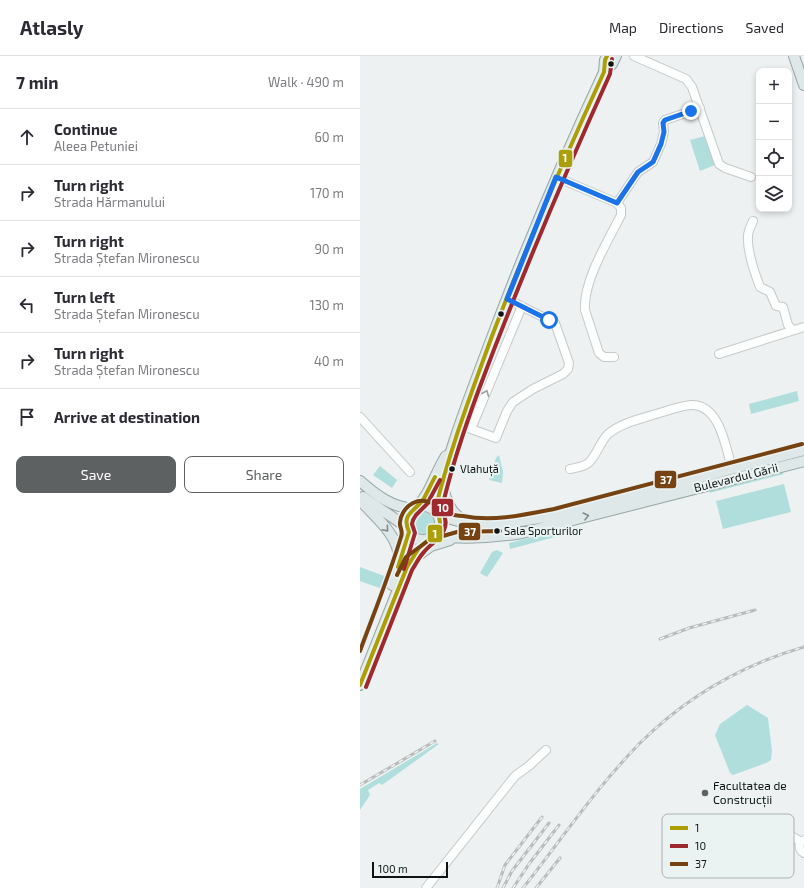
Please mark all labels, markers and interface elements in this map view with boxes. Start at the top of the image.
text: Atlasly [20,16,84,39]
text: Map [609,19,637,36]
text: Directions [659,19,724,36]
text: Saved [746,19,784,36]
unlabelled marker [606,59,616,69]
map controls [756,68,792,212]
button: + [756,68,792,104]
text: 7 min [16,72,59,92]
text: Walk · 490 m [268,74,344,90]
route end [682,102,700,120]
button: − [756,104,792,140]
text: Continue [54,120,117,138]
icon: ahead [16,126,38,148]
text: 60 m [314,129,344,145]
text: Aleea Petuniei [54,138,138,154]
button: locate [756,140,792,176]
line badge: 1 [558,149,573,168]
text: 1 [563,151,567,164]
text: Turn right [54,176,124,194]
button: layers [756,176,792,212]
icon: right [16,182,38,204]
text: 170 m [310,185,344,201]
text: Strada Hărmanului [54,194,165,210]
text: Turn right [54,232,124,250]
icon: right [16,238,38,260]
text: 90 m [314,241,344,257]
text: Strada Ștefan Mironescu [54,250,200,266]
text: Turn left [54,288,115,306]
icon: left [16,294,38,316]
text: 130 m [309,297,344,313]
text: Strada Ștefan Mironescu [54,306,200,322]
unlabelled marker [496,309,506,319]
route start [540,311,558,329]
text: Turn right [54,344,124,362]
icon: right [16,350,38,372]
text: 40 m [314,353,344,369]
text: Strada Ștefan Mironescu [54,362,200,378]
one-way arrow [481,390,489,397]
icon: arrive [16,406,38,428]
text: Arrive at destination [54,408,200,426]
button: Save [16,456,176,493]
button: Share [184,456,344,493]
street label: Bulevardul Gării [692,460,779,494]
place label: Vlahuță [460,462,499,477]
marker: Vlahuță [447,464,457,474]
line badge: 37 [654,470,677,489]
text: 37 [660,473,672,486]
line badge: 10 [431,498,454,517]
text: 10 [437,501,449,514]
one-way arrow [582,512,589,521]
line badge: 37 [458,522,481,541]
line badge: 1 [427,524,443,543]
place label: Sala Sporturilor [504,524,583,537]
one-way arrow [382,525,389,532]
text: 37 [464,525,476,538]
marker: Sala Sporturilor [492,526,502,536]
text: 1 [433,527,437,540]
place label: Facultatea de Construcții [713,778,787,808]
marker: Facultatea de Construcții [700,788,710,798]
legend [662,814,794,878]
text: 1 [695,821,699,834]
text: 10 [695,839,706,852]
text: 37 [695,857,707,870]
scale bar [372,860,448,879]
text: 100 m [378,862,408,875]

